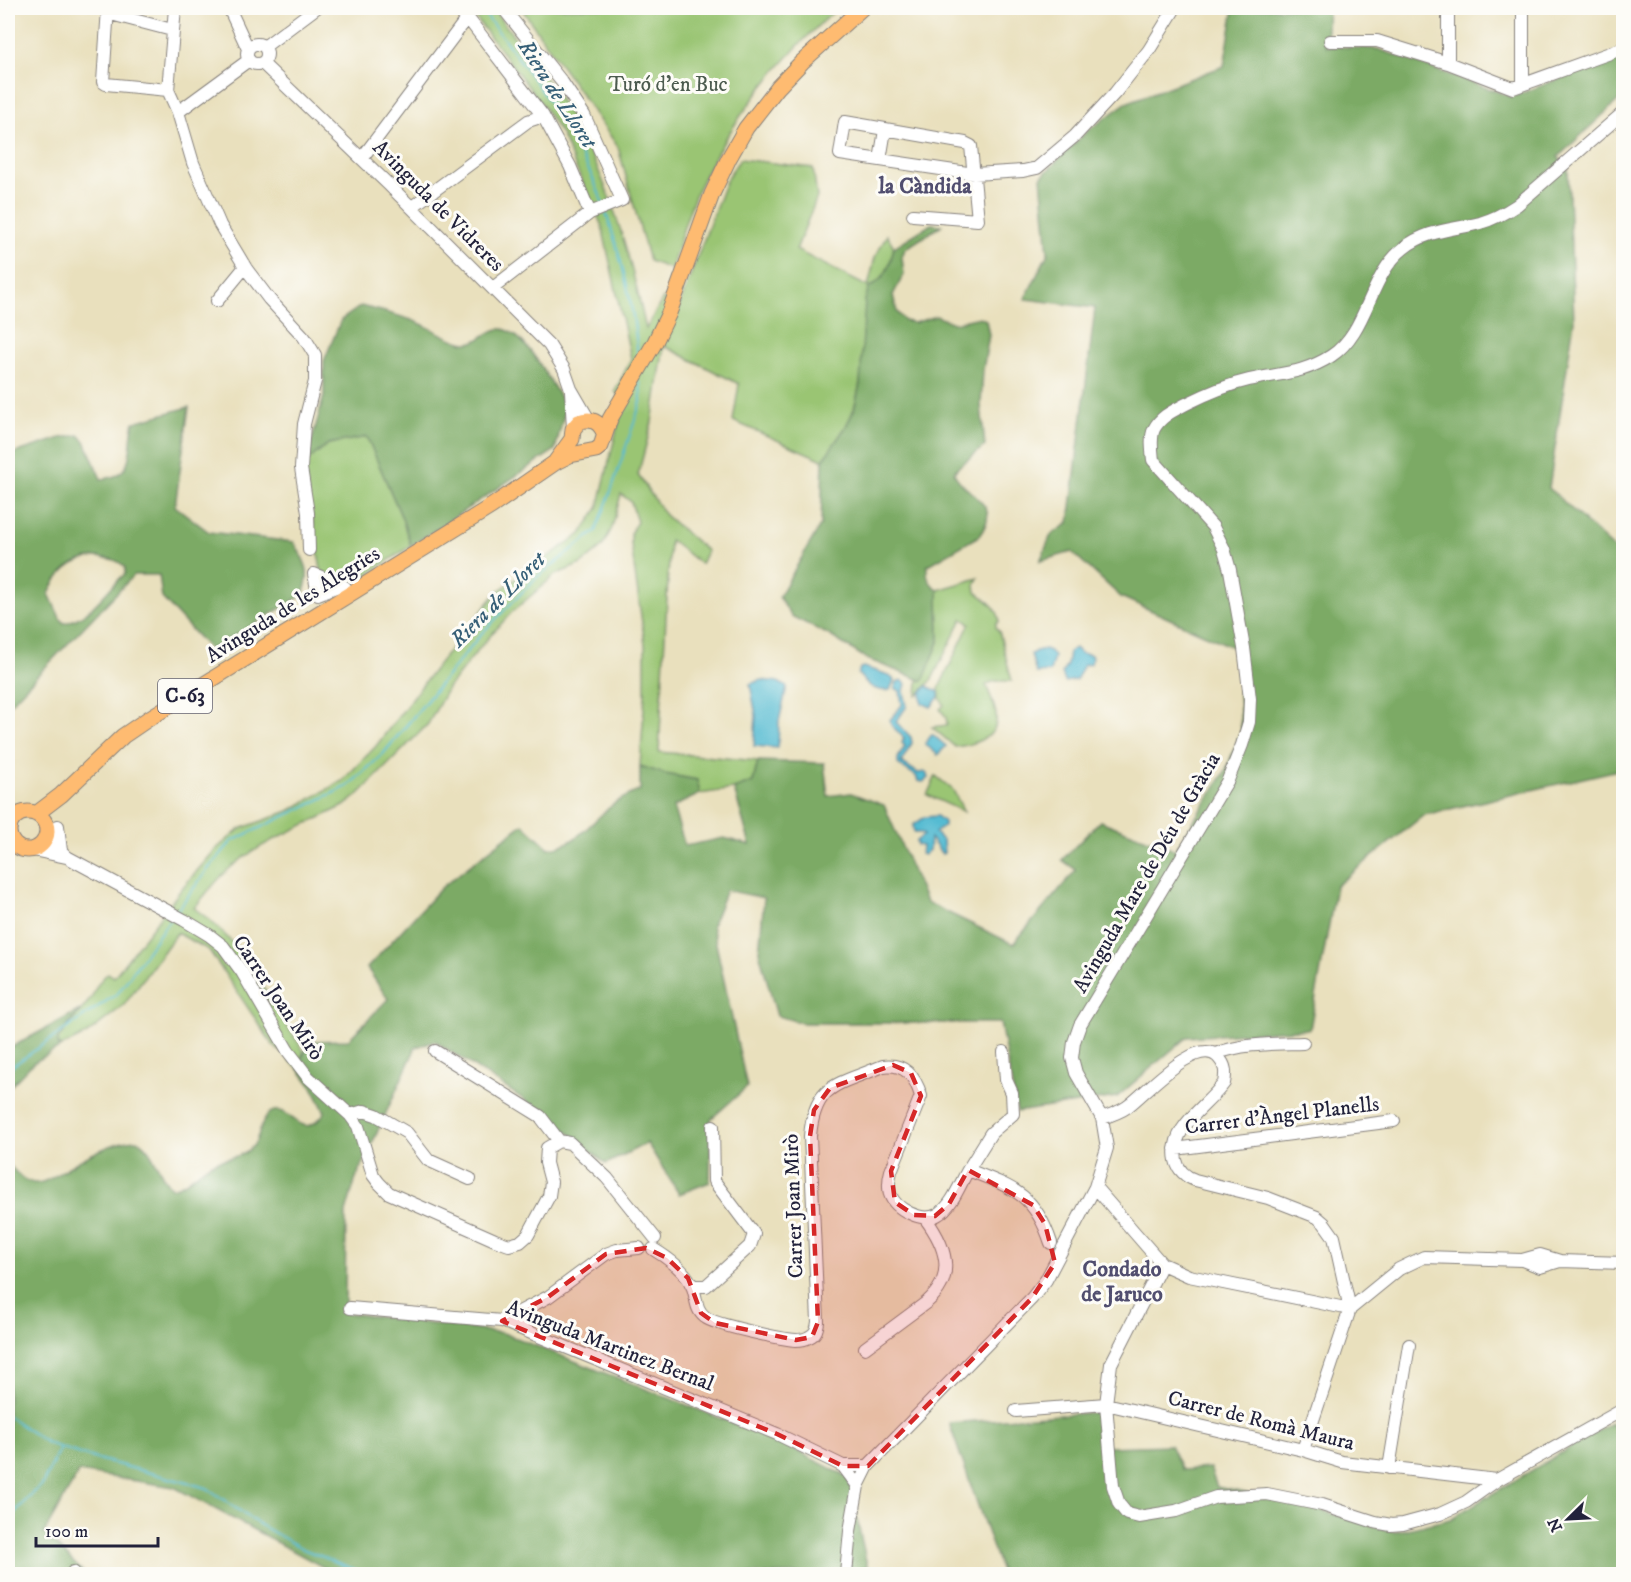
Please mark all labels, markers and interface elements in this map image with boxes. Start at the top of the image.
water label: Riera de Lloret [511,34,603,154]
park label: Turó d'en Buc [608,72,728,98]
street label: Avinguda de Vidreres [367,135,509,277]
district label: la Càndida [877,173,972,200]
street label: Avinguda de les Alegries [201,541,385,669]
water label: Riera de Lloret [444,546,552,654]
road number: C-63 [158,679,212,713]
street label: Avinguda Mare de Déu de Gràcia [1067,748,1227,998]
street label: Carrer Joan Mirò [227,931,329,1065]
street label: Carrer d'Àngel Planells [1183,1089,1381,1141]
street label: Carrer Joan Mirò [778,1133,810,1279]
district label: Condado de Jaruco [1081,1256,1163,1308]
street label: Avinguda Martinez Bernal [503,1294,718,1398]
street label: Carrer de Romà Maura [1165,1385,1357,1457]
north arrow [1538,1489,1598,1549]
scale bar [36,1510,158,1548]
text: N [1543,1515,1567,1535]
text: 100 m [45,1521,88,1543]

